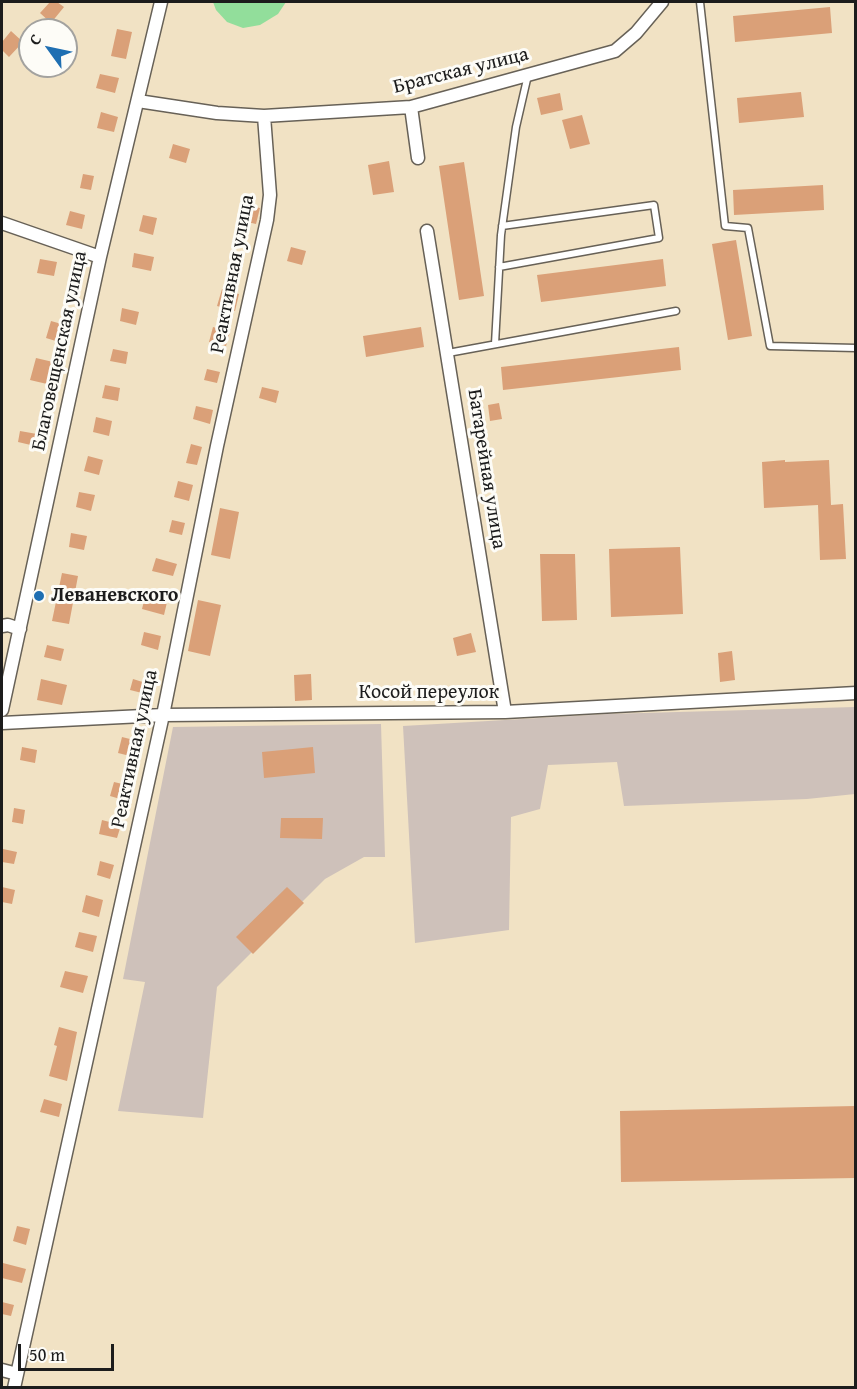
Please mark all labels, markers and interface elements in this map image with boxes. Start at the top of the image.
north arrow [18,18,78,78]
text: С [22,29,47,50]
street label: Братская улица [391,43,531,99]
street label: Реактивная улица [206,193,260,355]
street label: Благовещенская улица [27,249,93,453]
street label: Батарейная улица [461,387,511,551]
place label: Леваневского [51,584,178,608]
marker: Леваневского [32,589,46,603]
street label: Реактивная улица [107,668,163,830]
street label: Косой переулок [359,681,499,705]
scale bar [21,1332,117,1370]
text: 50 m [29,1341,65,1368]

